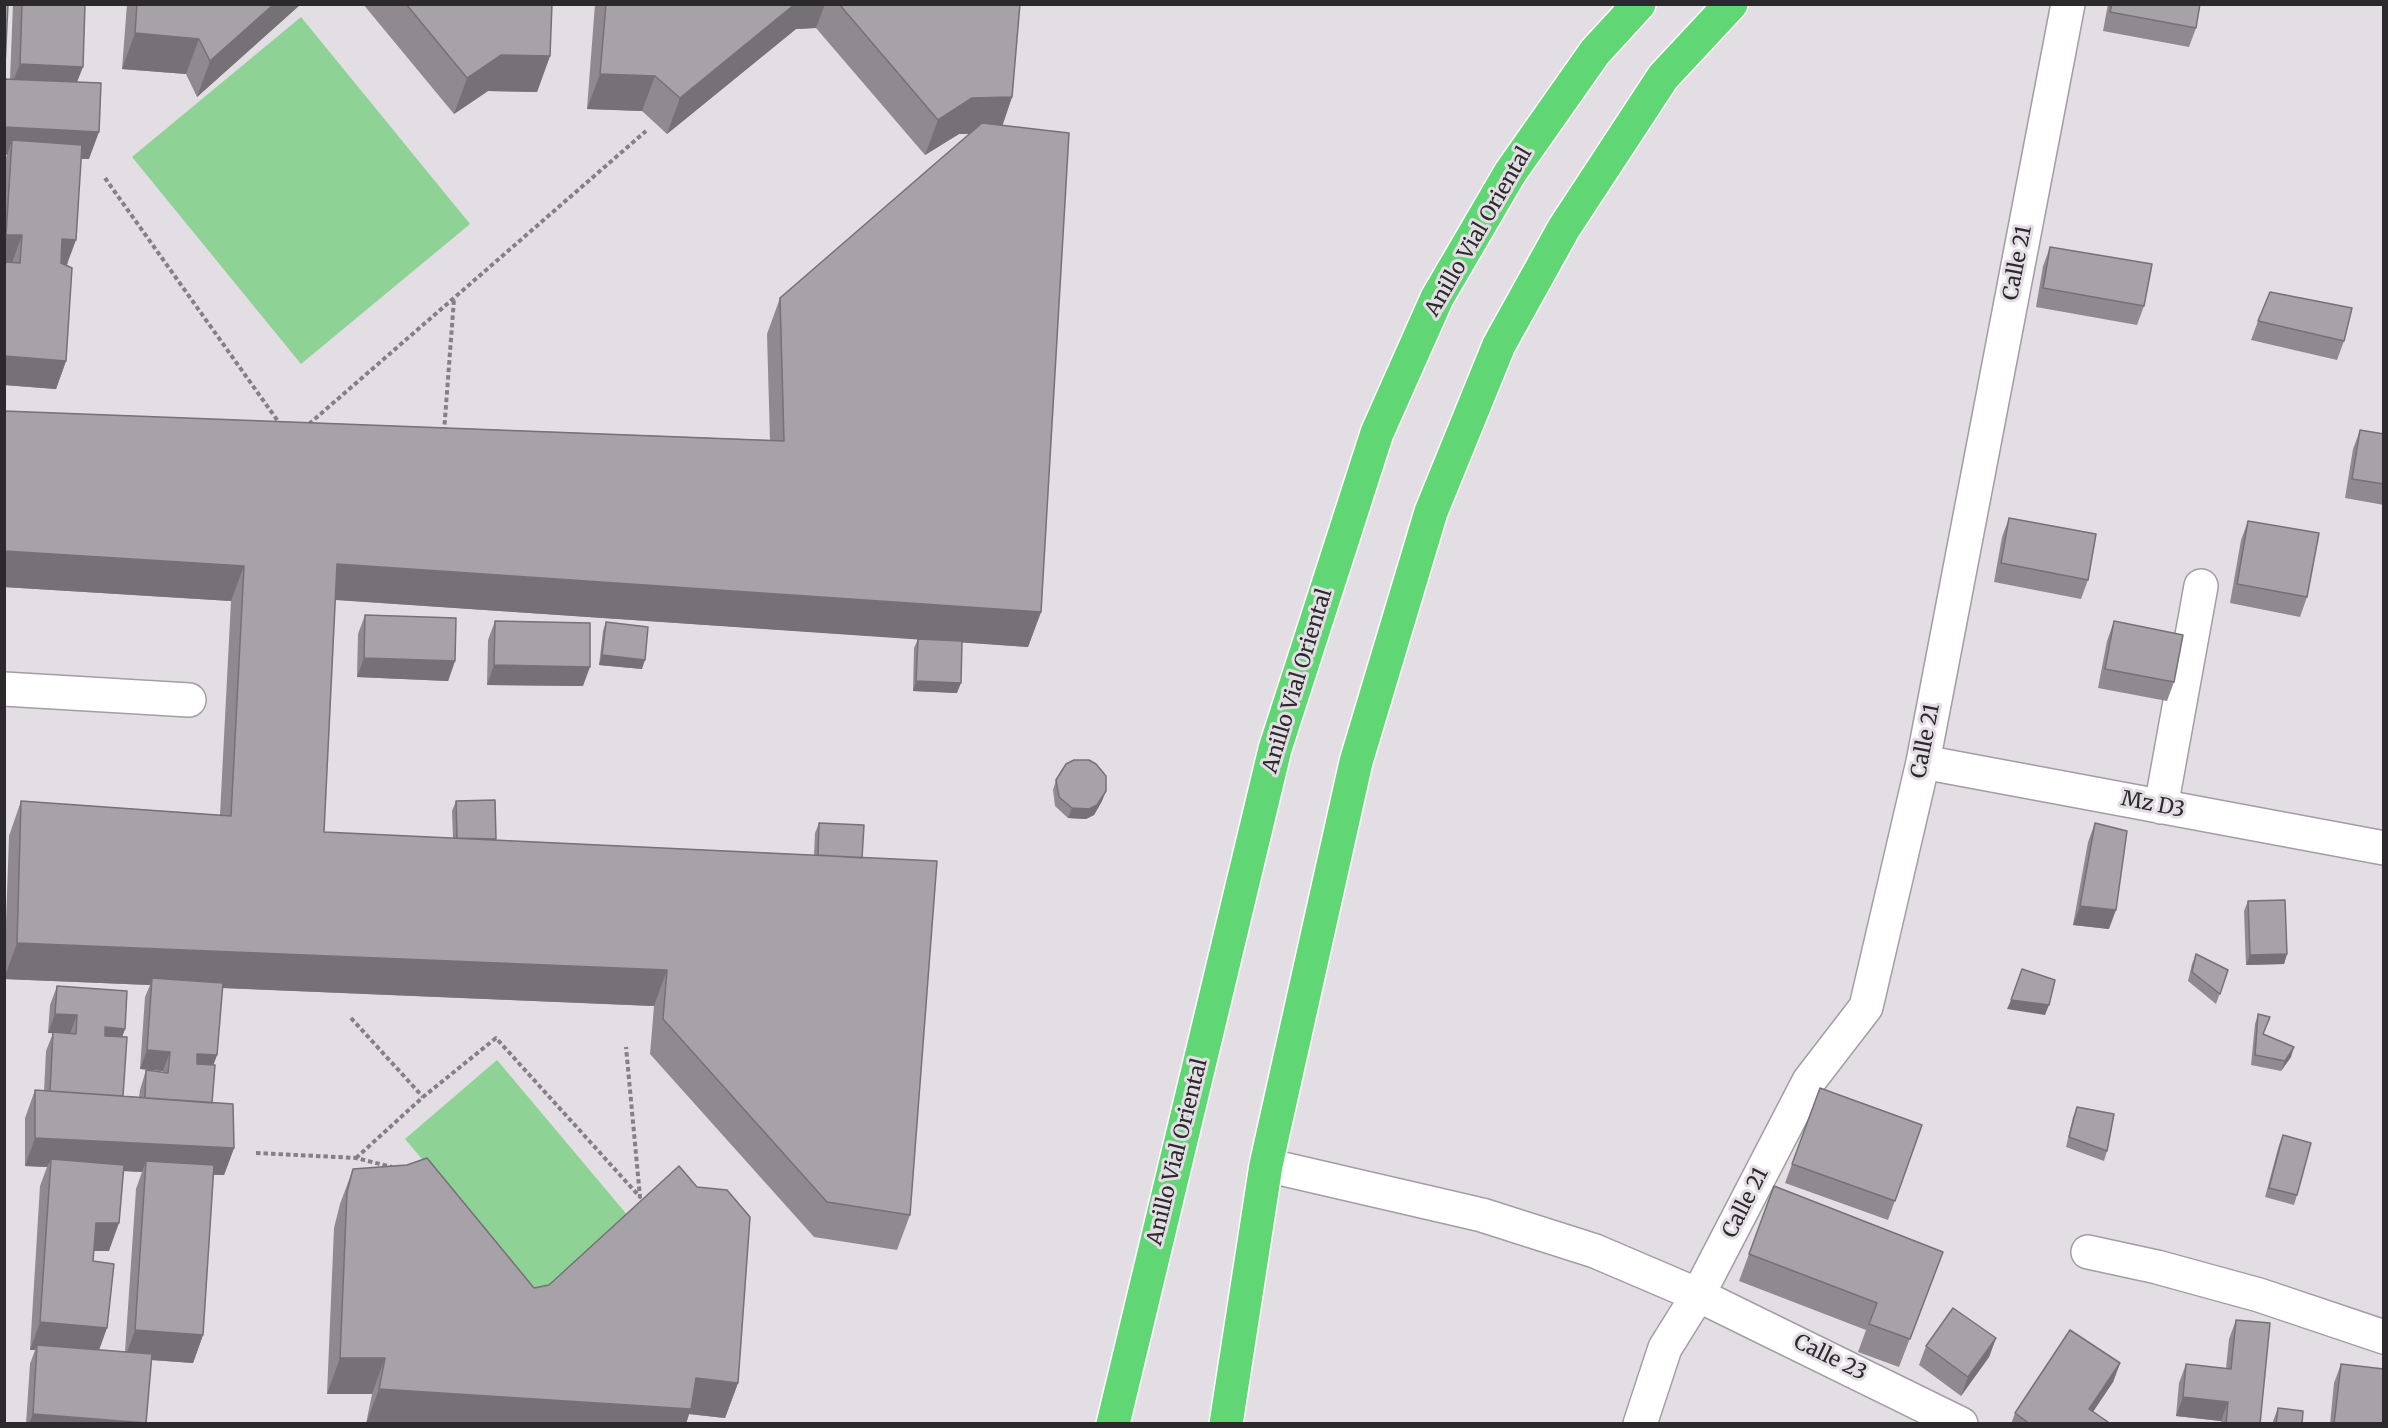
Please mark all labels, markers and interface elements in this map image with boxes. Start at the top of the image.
street label: Anillo Vial Oriental [1420,143,1538,321]
street label: Calle 21 [1998,224,2038,302]
street label: Anillo Vial Oriental [1258,586,1338,776]
street label: Calle 21 [1906,702,1946,780]
street label: Mz D3 [2119,786,2187,824]
street label: Anillo Vial Oriental [1143,1056,1213,1248]
street label: Calle 21 [1718,1164,1774,1242]
street label: Calle 23 [1789,1330,1871,1386]

